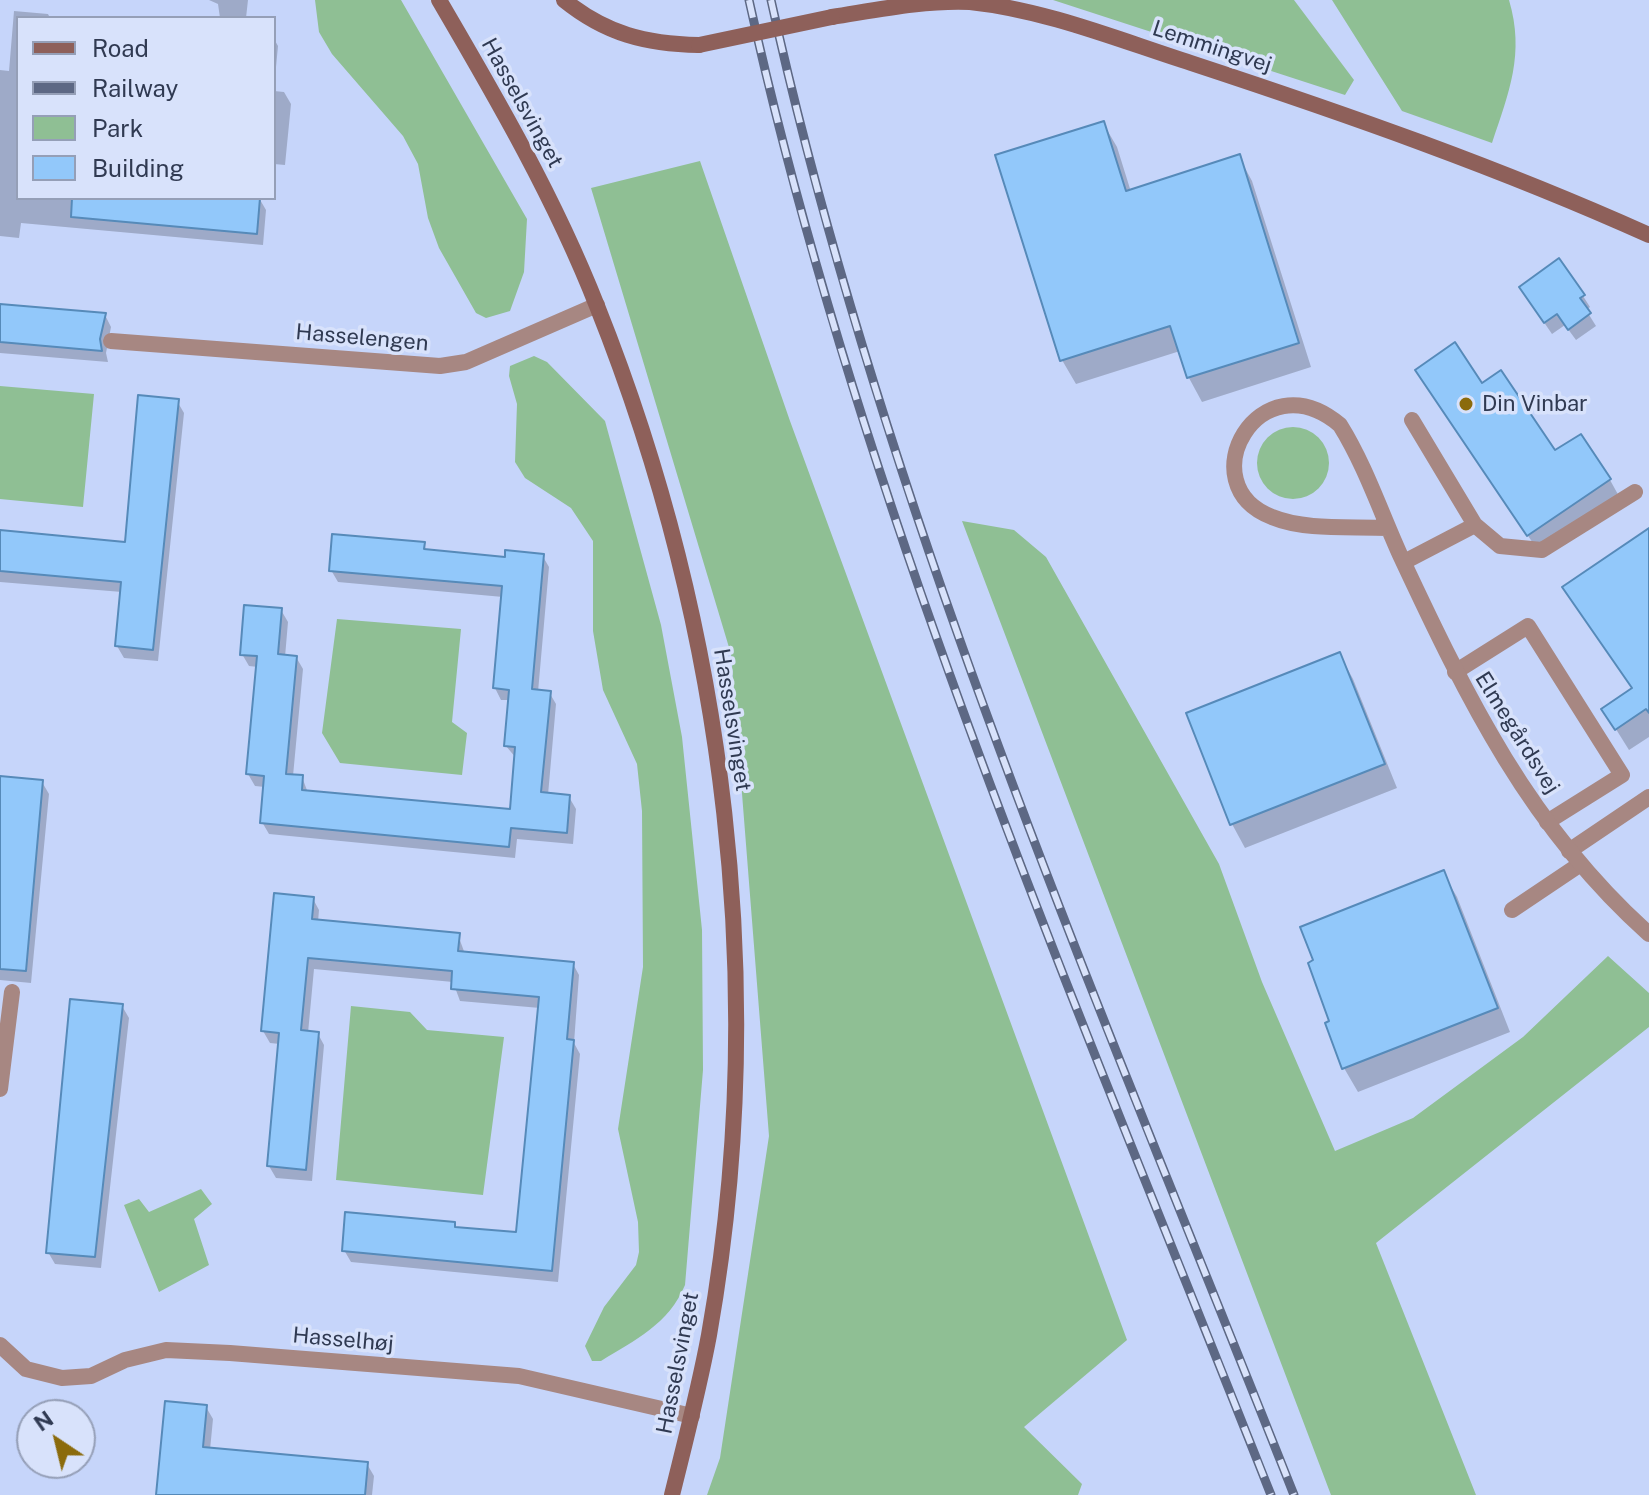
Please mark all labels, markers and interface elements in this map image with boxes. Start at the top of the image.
street label: Lemmingvej [1149,15,1275,79]
legend [16,16,276,200]
text: Road [92,34,149,62]
street label: Hasselsvinget [476,34,568,172]
text: Railway [92,74,178,102]
text: Park [92,114,143,142]
text: Building [92,154,184,182]
street label: Hasselengen [294,319,430,357]
place label: Din Vinbar [1482,391,1588,417]
marker: Din Vinbar [1457,395,1475,413]
street label: Hasselsvinget [708,647,756,793]
street label: Elmegårdsvej [1469,667,1565,799]
street label: Hasselsvinget [651,1290,705,1436]
street label: Hasselhøj [291,1322,395,1358]
north arrow [16,1399,96,1479]
text: N [29,1405,58,1437]

